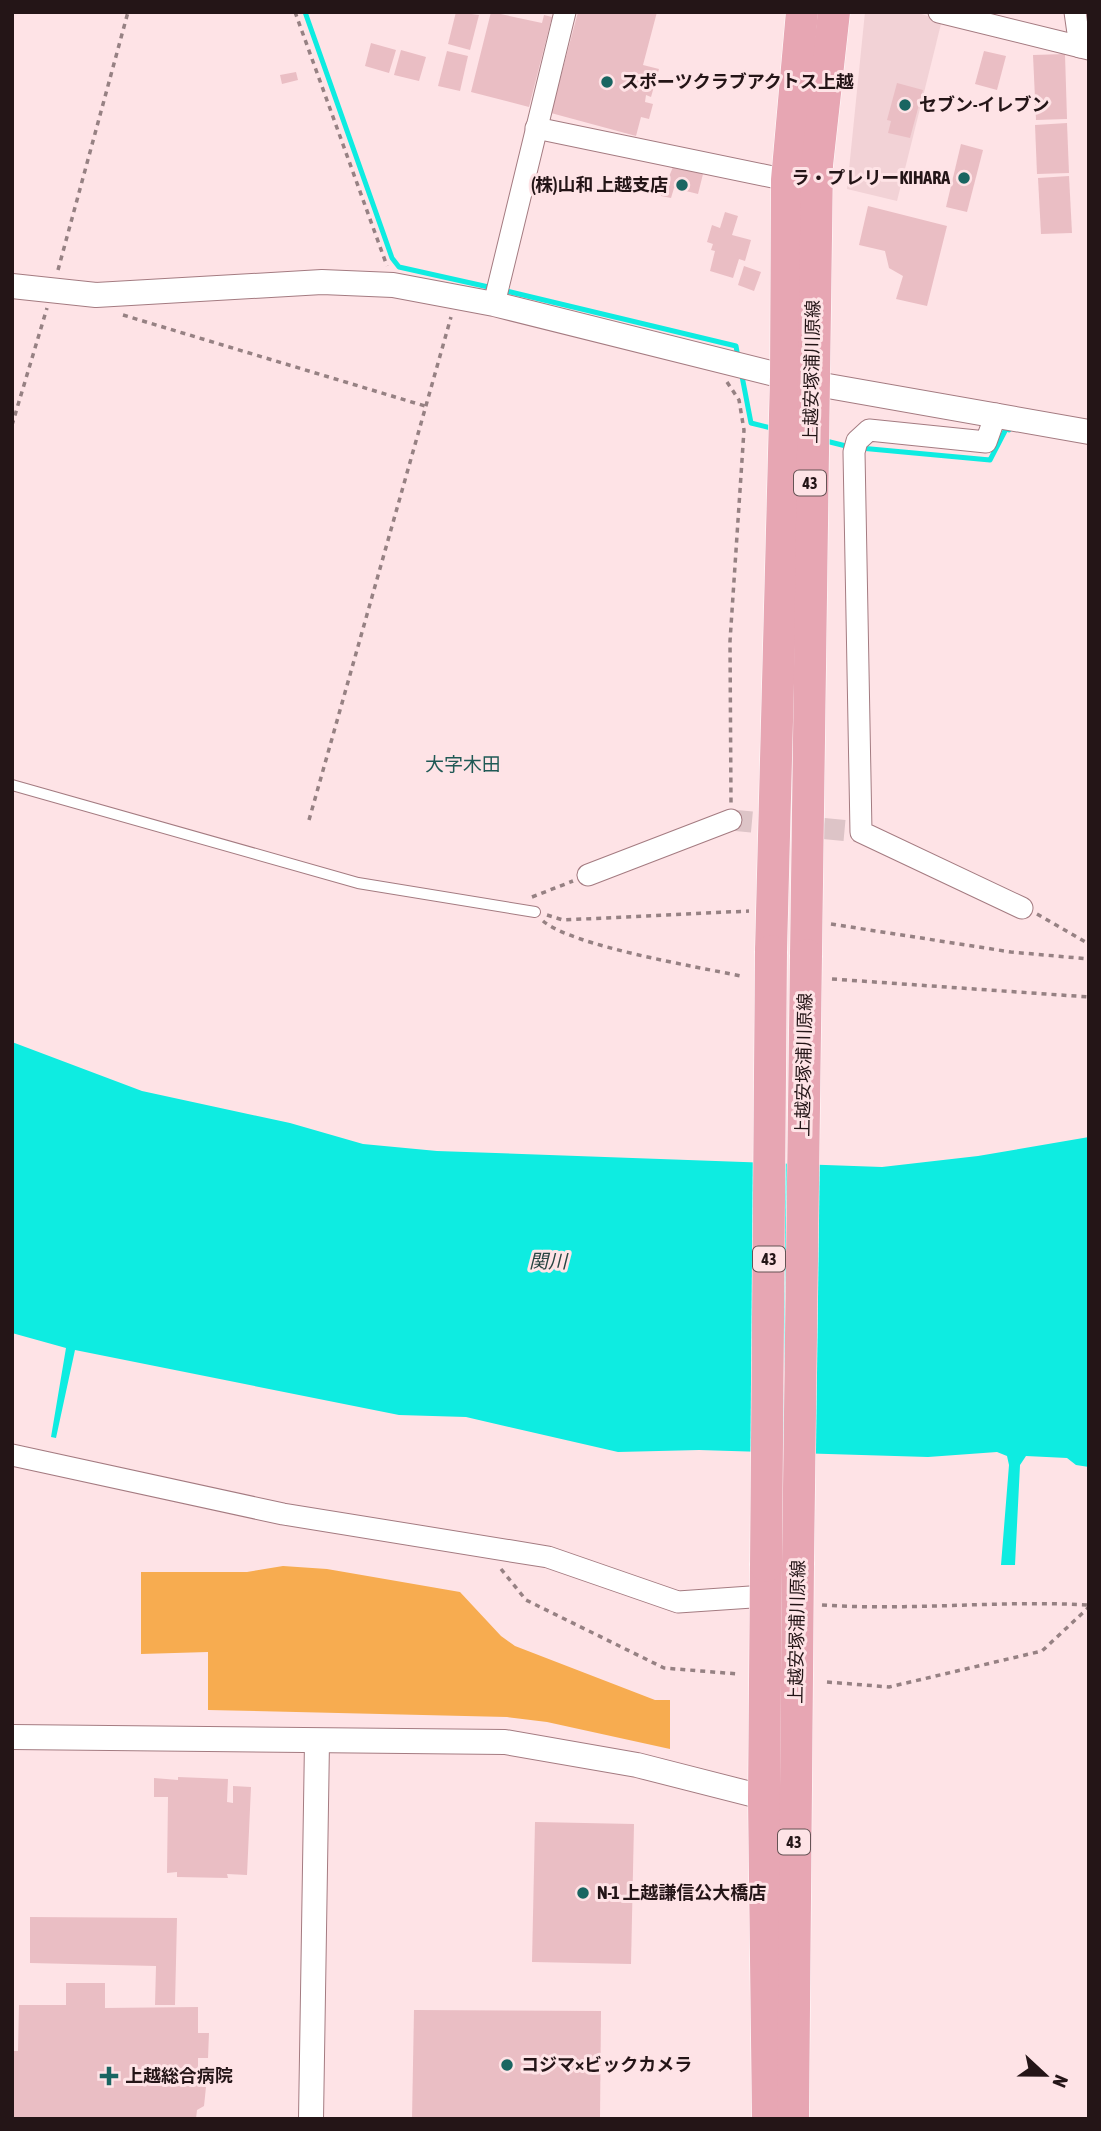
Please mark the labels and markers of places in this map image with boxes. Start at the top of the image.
place label: スポーツクラブアクトス上越 [621,71,854,92]
marker: スポーツクラブアクトス上越 [599,74,615,90]
place label: セブン-イレブン [919,94,1050,115]
marker: セブン-イレブン [897,97,913,113]
place label: ラ・プレリーKIHARA [791,167,950,188]
marker: ラ・プレリーKIHARA [956,170,972,186]
place label: (株)山和 上越支店 [531,174,668,195]
marker: (株)山和 上越支店 [674,177,690,193]
place label: N-1 上越謙信公大橋店 [597,1882,766,1903]
marker: N-1 上越謙信公大橋店 [575,1885,591,1901]
place label: コジマ×ビックカメラ [521,2054,692,2075]
marker: コジマ×ビックカメラ [499,2057,515,2073]
place label: 上越総合病院 [125,2065,233,2086]
marker: 上越総合病院 [99,2066,119,2086]

